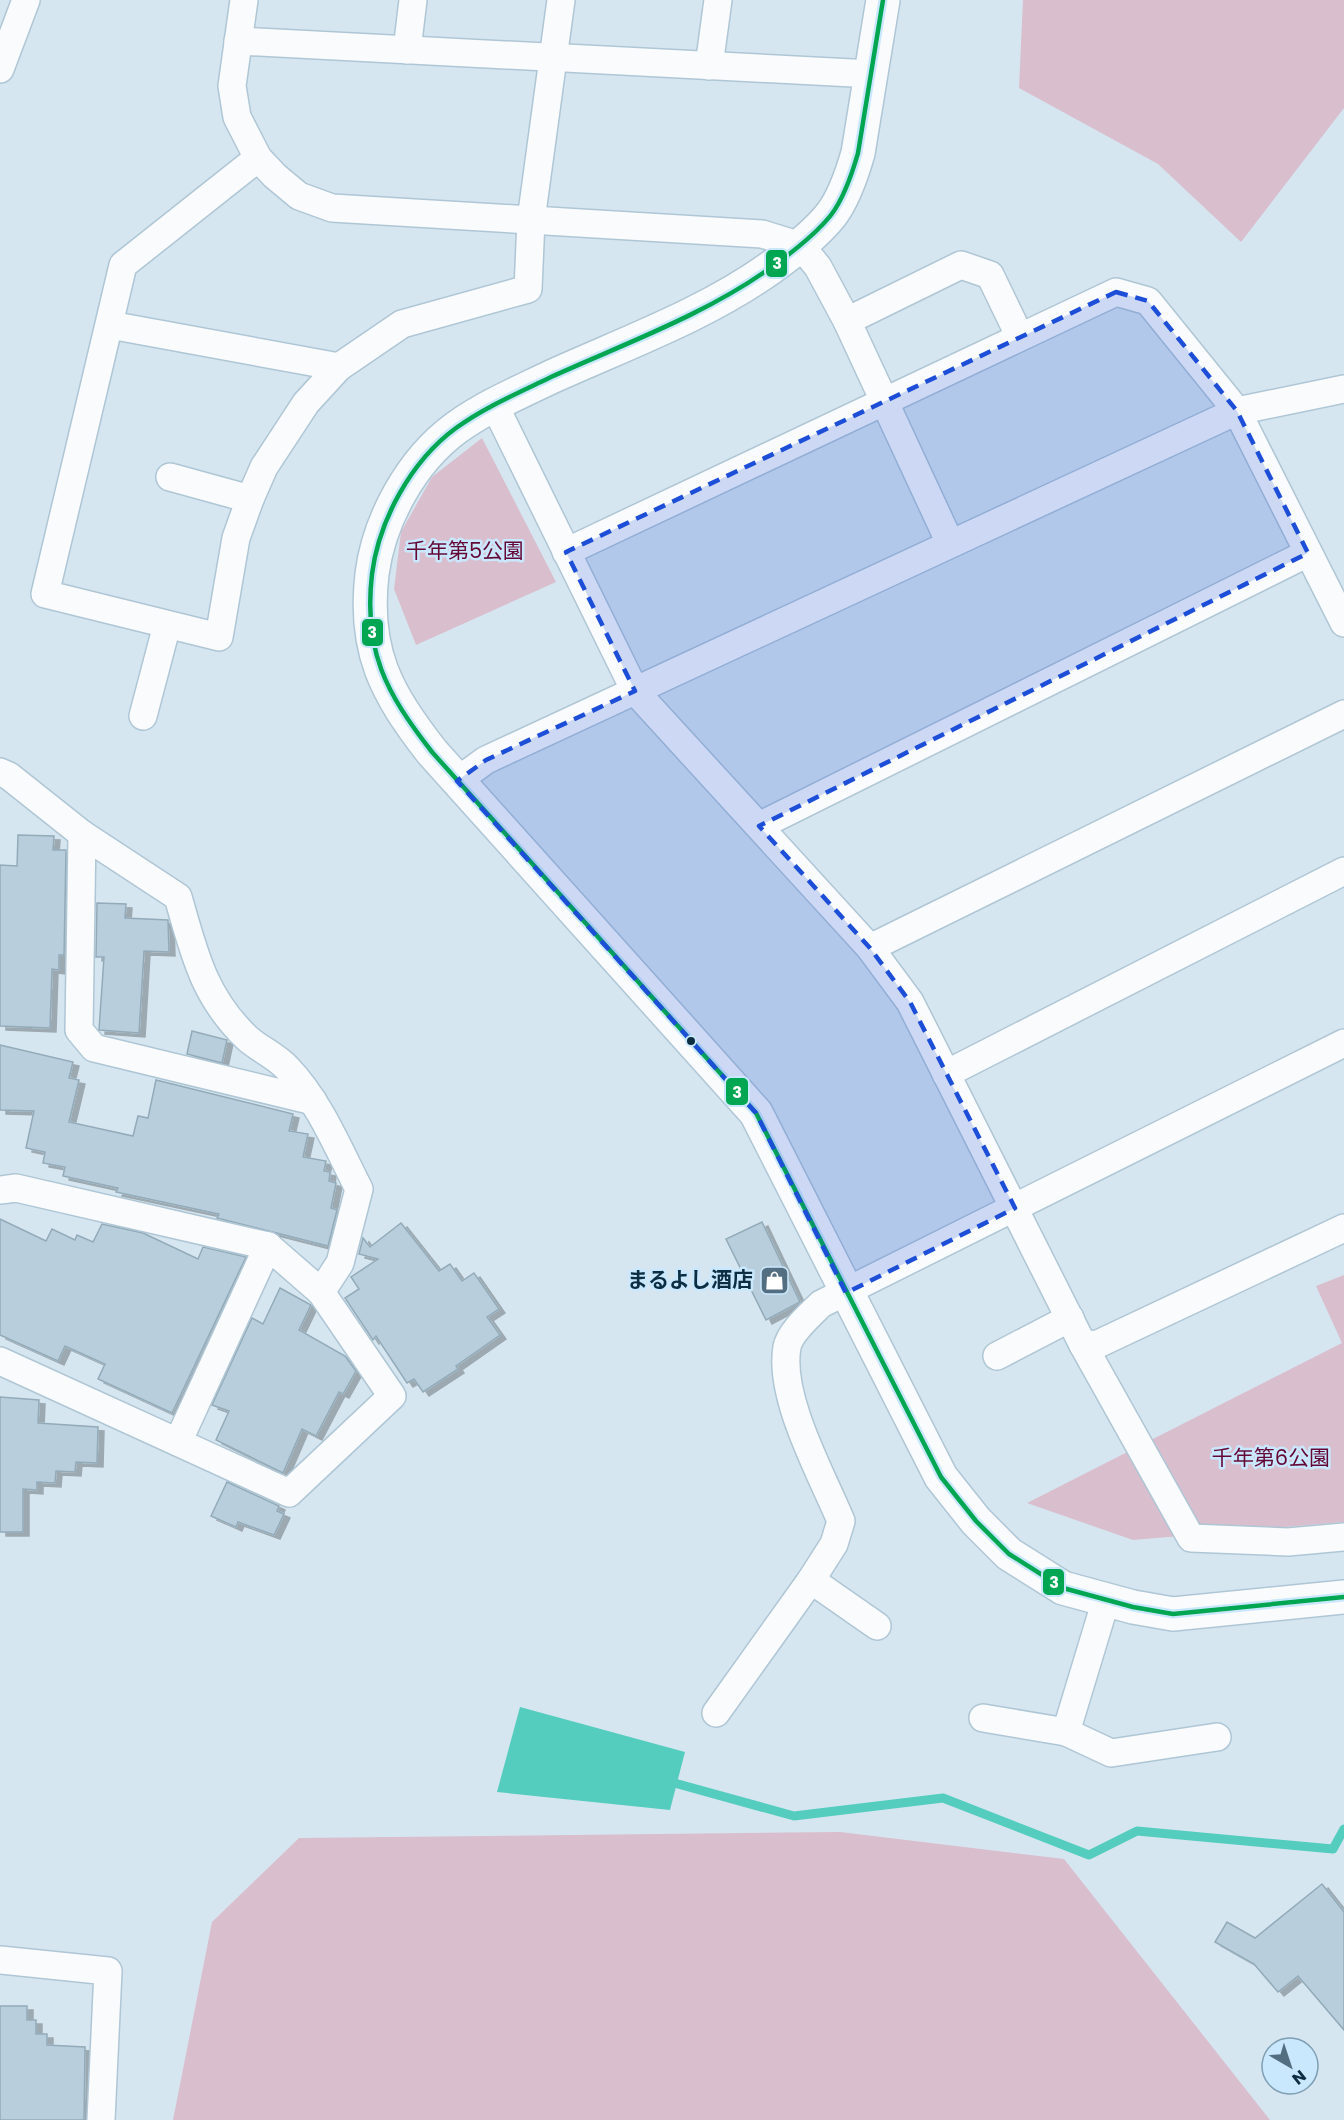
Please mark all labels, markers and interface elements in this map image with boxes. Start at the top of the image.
line badge: 3 [765,249,788,278]
text: 3 [772,252,782,275]
park label: 千年第5公園 [406,536,524,565]
line badge: 3 [361,618,384,647]
text: 3 [367,621,377,644]
unlabelled marker [685,1035,697,1047]
line badge: 3 [725,1077,749,1106]
text: 3 [732,1081,742,1104]
shop icon: まるよし酒店 [758,1264,790,1296]
place label: まるよし酒店 [627,1265,753,1294]
park label: 千年第6公園 [1212,1443,1330,1472]
line badge: 3 [1042,1568,1065,1596]
text: 3 [1049,1571,1059,1594]
north arrow [1260,2036,1320,2096]
text: N [1287,2065,1311,2090]

